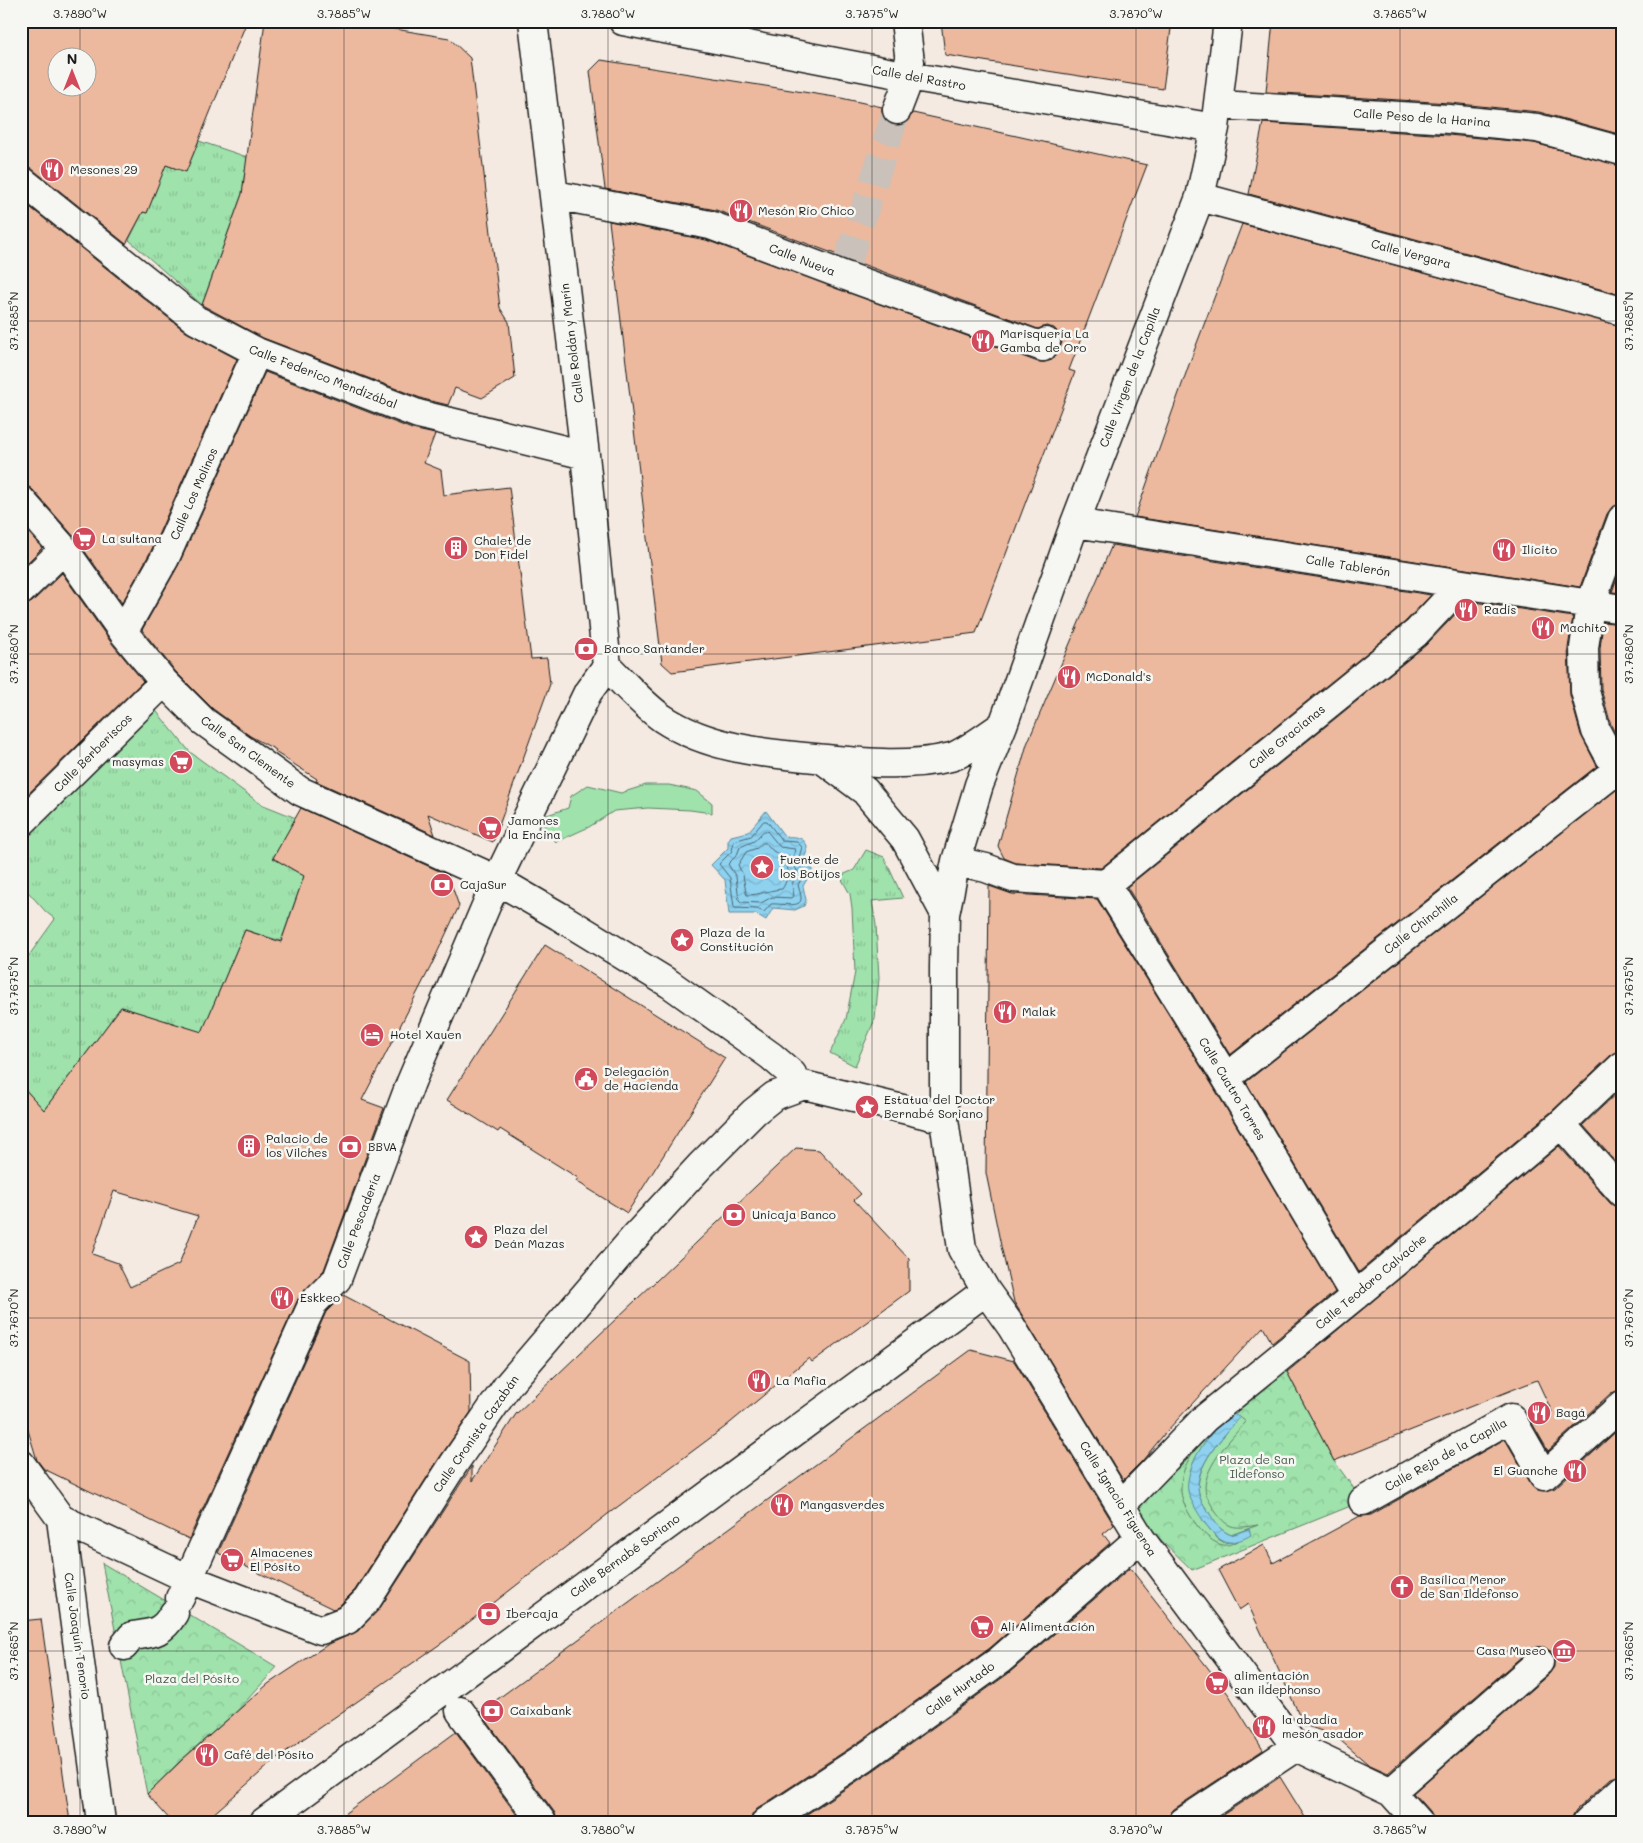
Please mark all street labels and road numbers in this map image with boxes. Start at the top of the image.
street label: Calle del Rastro [871,61,967,93]
street label: Calle Peso de la Harina [1353,104,1491,130]
street label: Calle Vergara [1369,235,1453,271]
street label: Calle Nueva [767,239,838,279]
street label: Calle Roldán y Marín [556,282,586,404]
street label: Calle Virgen de la Capilla [1095,304,1163,449]
street label: Calle Federico Mendizábal [247,340,400,412]
street label: Calle Los Molinos [166,445,221,542]
street label: Calle Tablerón [1305,550,1392,580]
street label: Calle Gracianas [1245,700,1328,772]
street label: Calle Berberiscos [50,709,135,795]
street label: Calle San Clemente [198,711,299,791]
street label: Calle Chinchilla [1380,889,1461,957]
street label: Calle Cuatro Torres [1196,1034,1270,1143]
street label: Calle Pescadería [333,1171,384,1271]
street label: Calle Teodoro Calvache [1311,1230,1429,1332]
street label: Calle Cronista Cazabán [429,1372,522,1495]
street label: Calle Reja de la Capilla [1381,1414,1510,1494]
street label: Calle Ignacio Figueroa [1077,1438,1161,1559]
street label: Calle Bernabé Soriano [566,1510,683,1600]
street label: Calle Joaquín Tenorio [61,1572,95,1700]
street label: Calle Hurtado [922,1658,997,1719]

